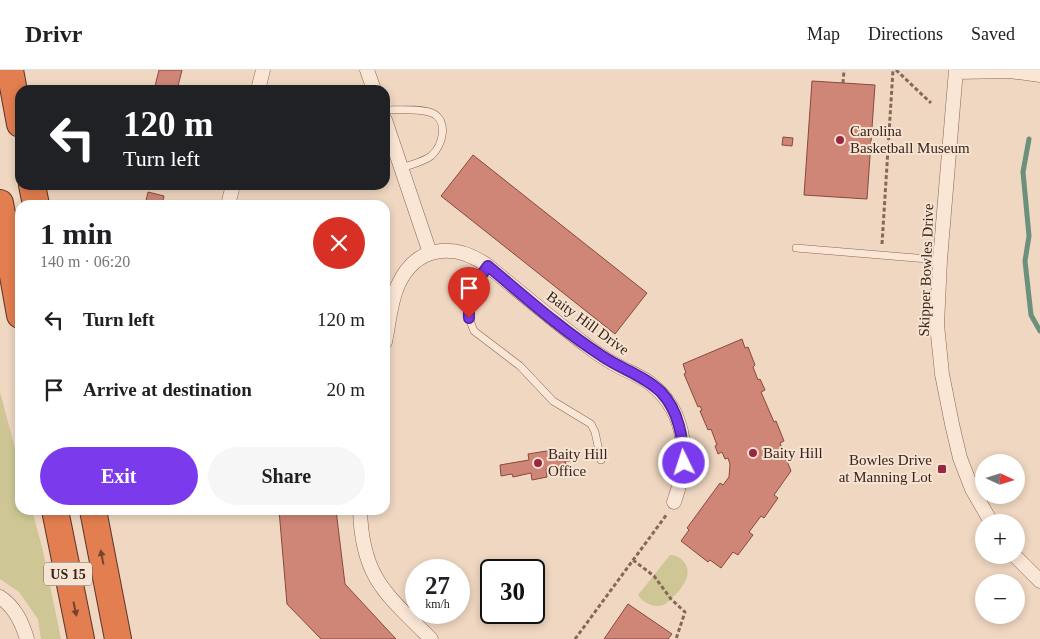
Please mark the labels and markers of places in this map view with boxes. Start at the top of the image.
place label: Carolina Basketball Museum [850,123,970,156]
marker: Carolina Basketball Museum [834,134,846,146]
pin [448,267,490,318]
place label: Baity Hill [763,445,823,461]
place label: Baity Hill Office [548,446,608,479]
marker: Baity Hill [747,447,759,459]
place label: Bowles Drive at Manning Lot [839,452,933,485]
marker: Baity Hill Office [532,457,544,469]
marker: Bowles Drive at Manning Lot [936,463,948,475]

